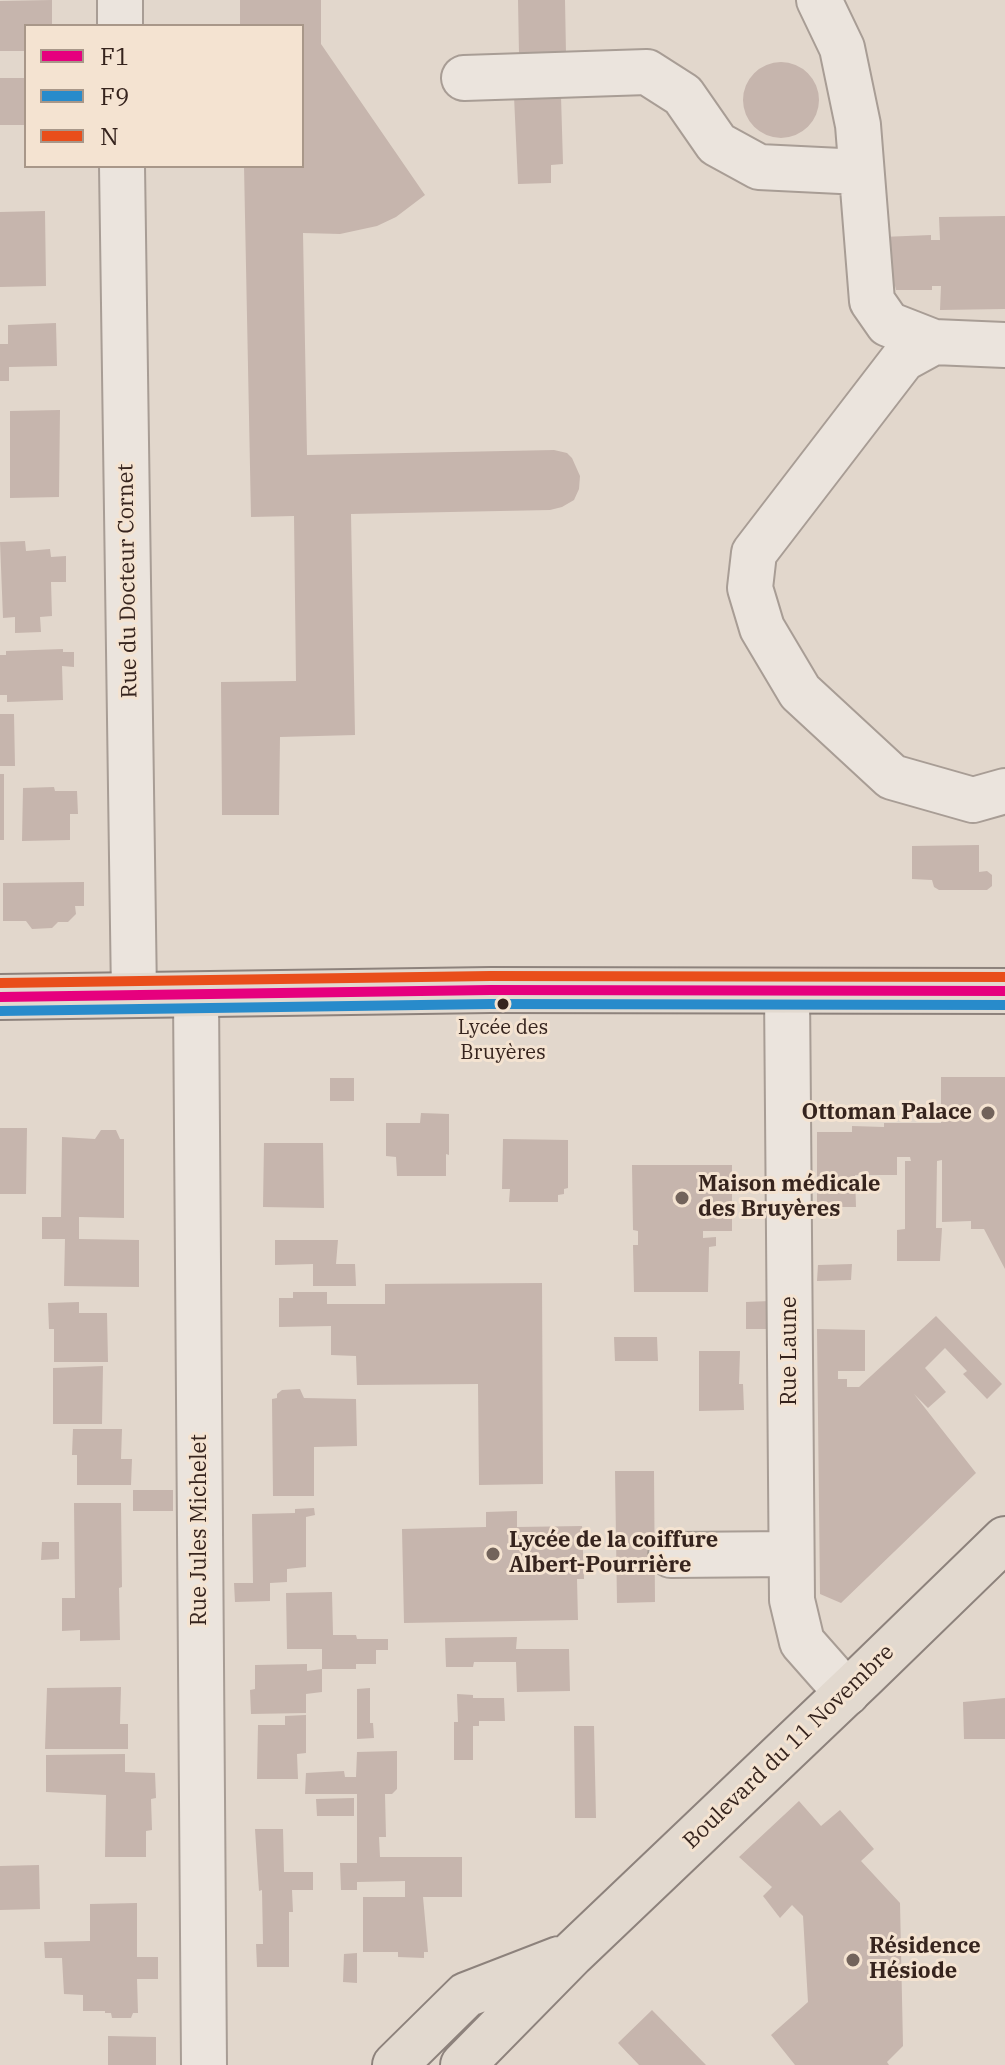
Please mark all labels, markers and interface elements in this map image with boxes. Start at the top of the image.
legend [24,24,304,168]
text: F1 [100,40,129,72]
text: F9 [100,80,129,112]
text: N [100,120,119,152]
street label: Rue du Docteur Cornet [113,463,143,699]
marker: Lycée des Bruyères [495,996,511,1012]
place label: Lycée des Bruyères [458,1016,548,1063]
place label: Ottoman Palace [801,1100,972,1126]
marker: Ottoman Palace [979,1104,997,1122]
place label: Maison médicale des Bruyères [698,1172,880,1224]
marker: Maison médicale des Bruyères [673,1189,691,1207]
street label: Rue Laune [777,1296,803,1406]
street label: Rue Jules Michelet [187,1434,213,1626]
place label: Lycée de la coiffure Albert-Pourrière [509,1528,718,1580]
marker: Lycée de la coiffure Albert-Pourrière [484,1545,502,1563]
street label: Boulevard du 11 Novembre [678,1639,900,1855]
place label: Résidence Hésiode [869,1934,981,1986]
marker: Résidence Hésiode [844,1951,862,1969]

